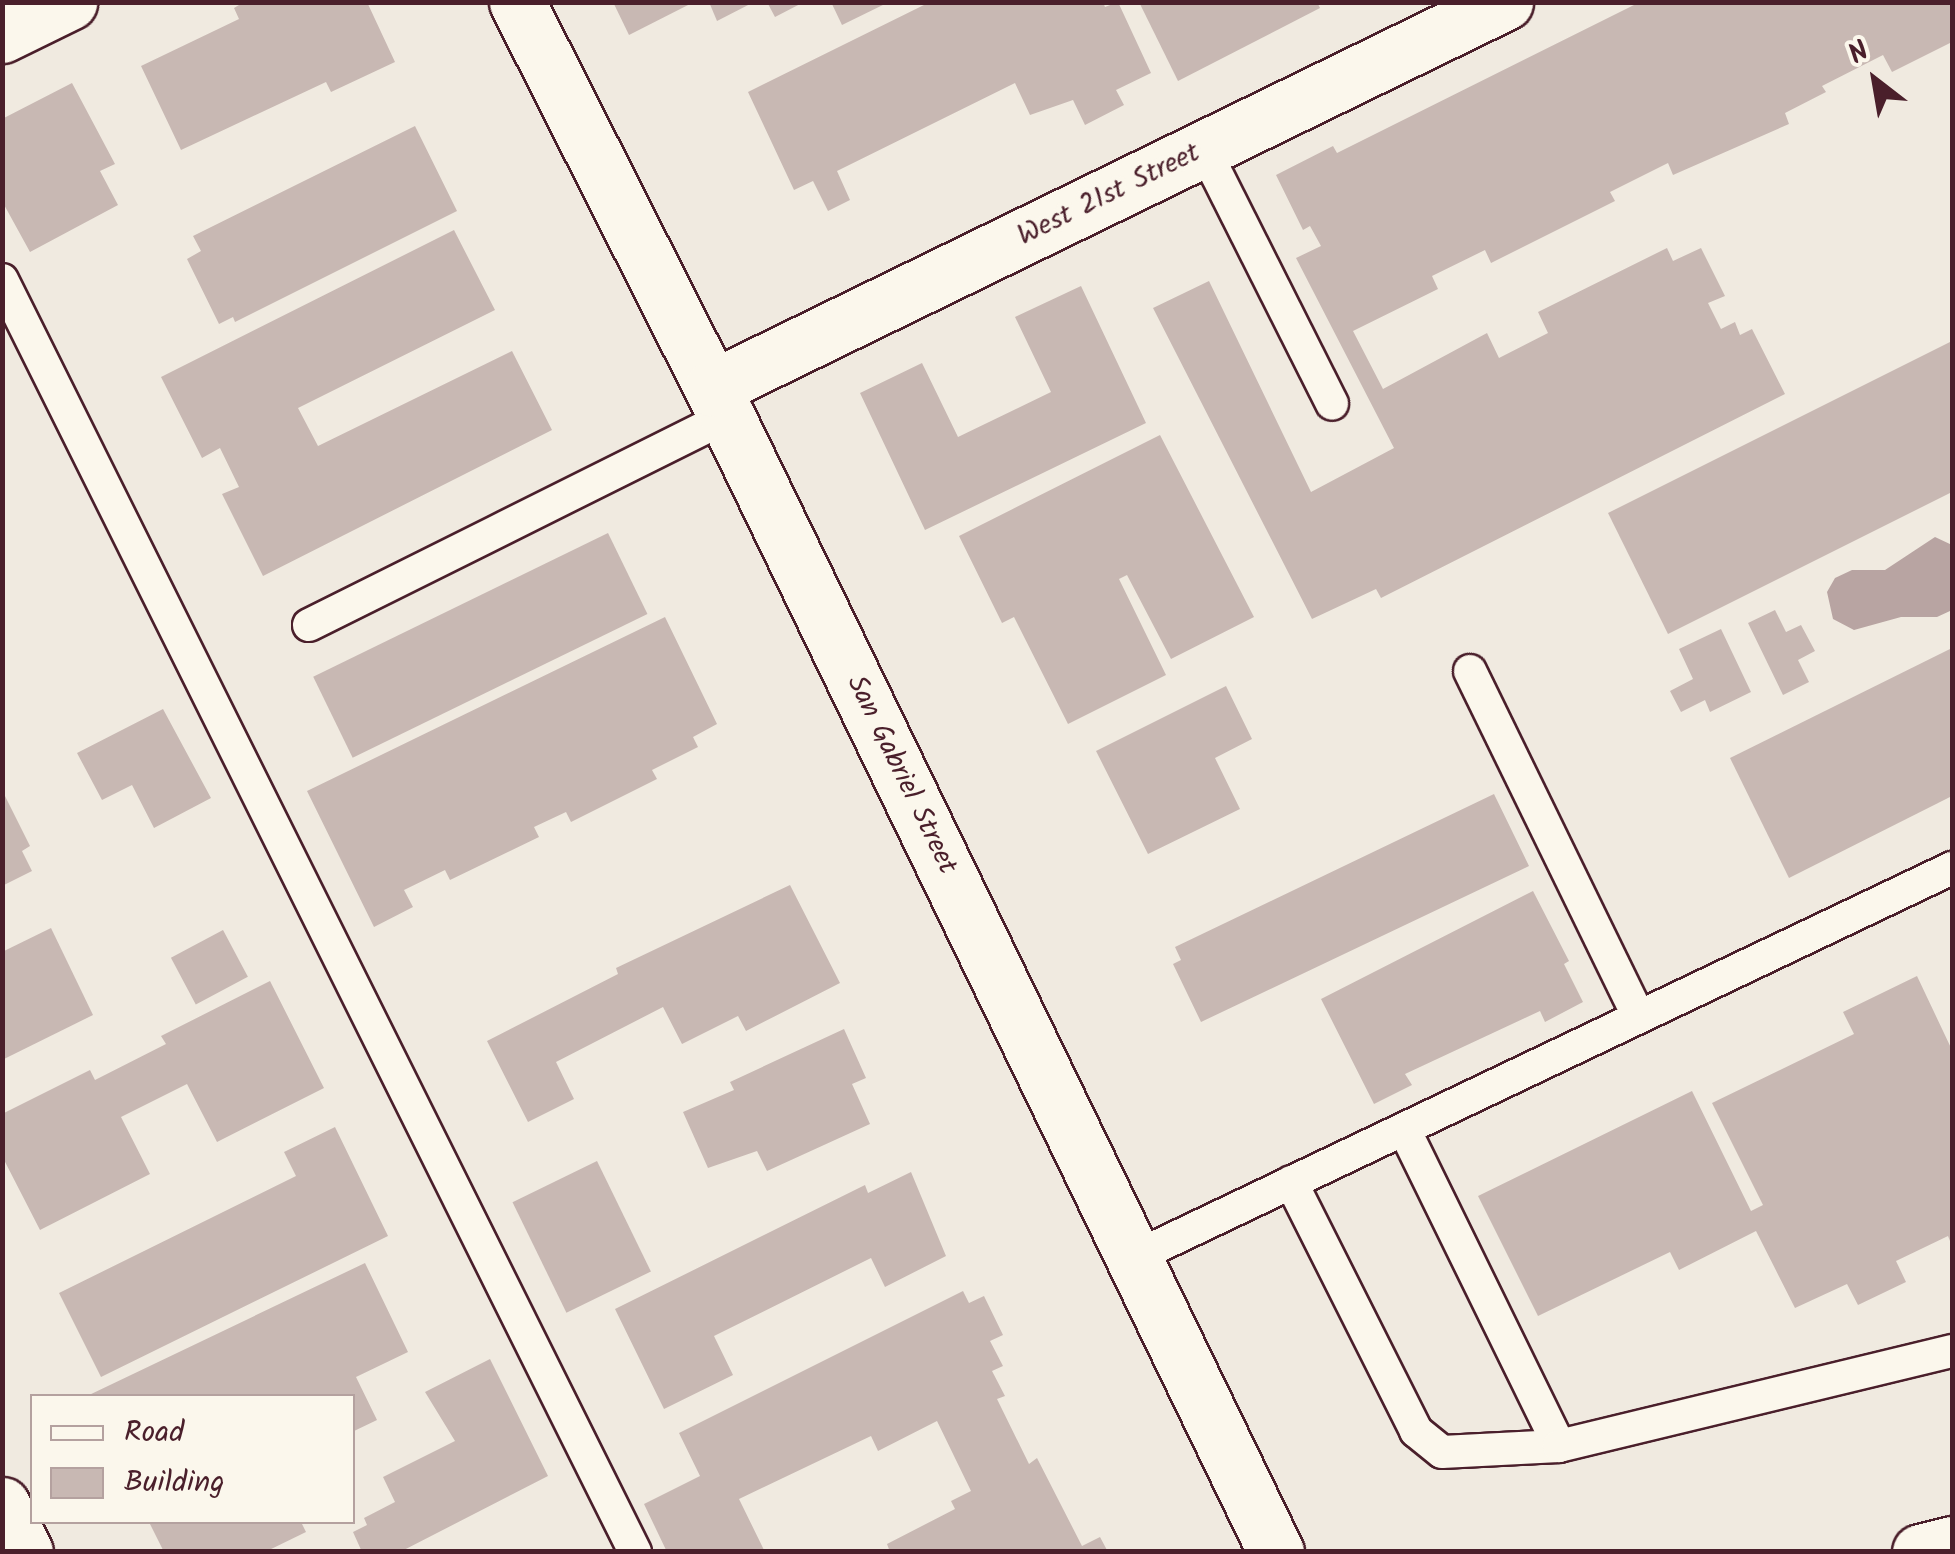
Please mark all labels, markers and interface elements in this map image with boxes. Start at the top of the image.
north arrow [1825,30,1925,130]
text: N [1840,30,1878,78]
street label: West 21st Street [1012,136,1206,254]
street label: San Gabriel Street [838,670,964,880]
legend [30,1394,355,1524]
text: Road [124,1409,184,1457]
text: Building [124,1459,224,1507]

